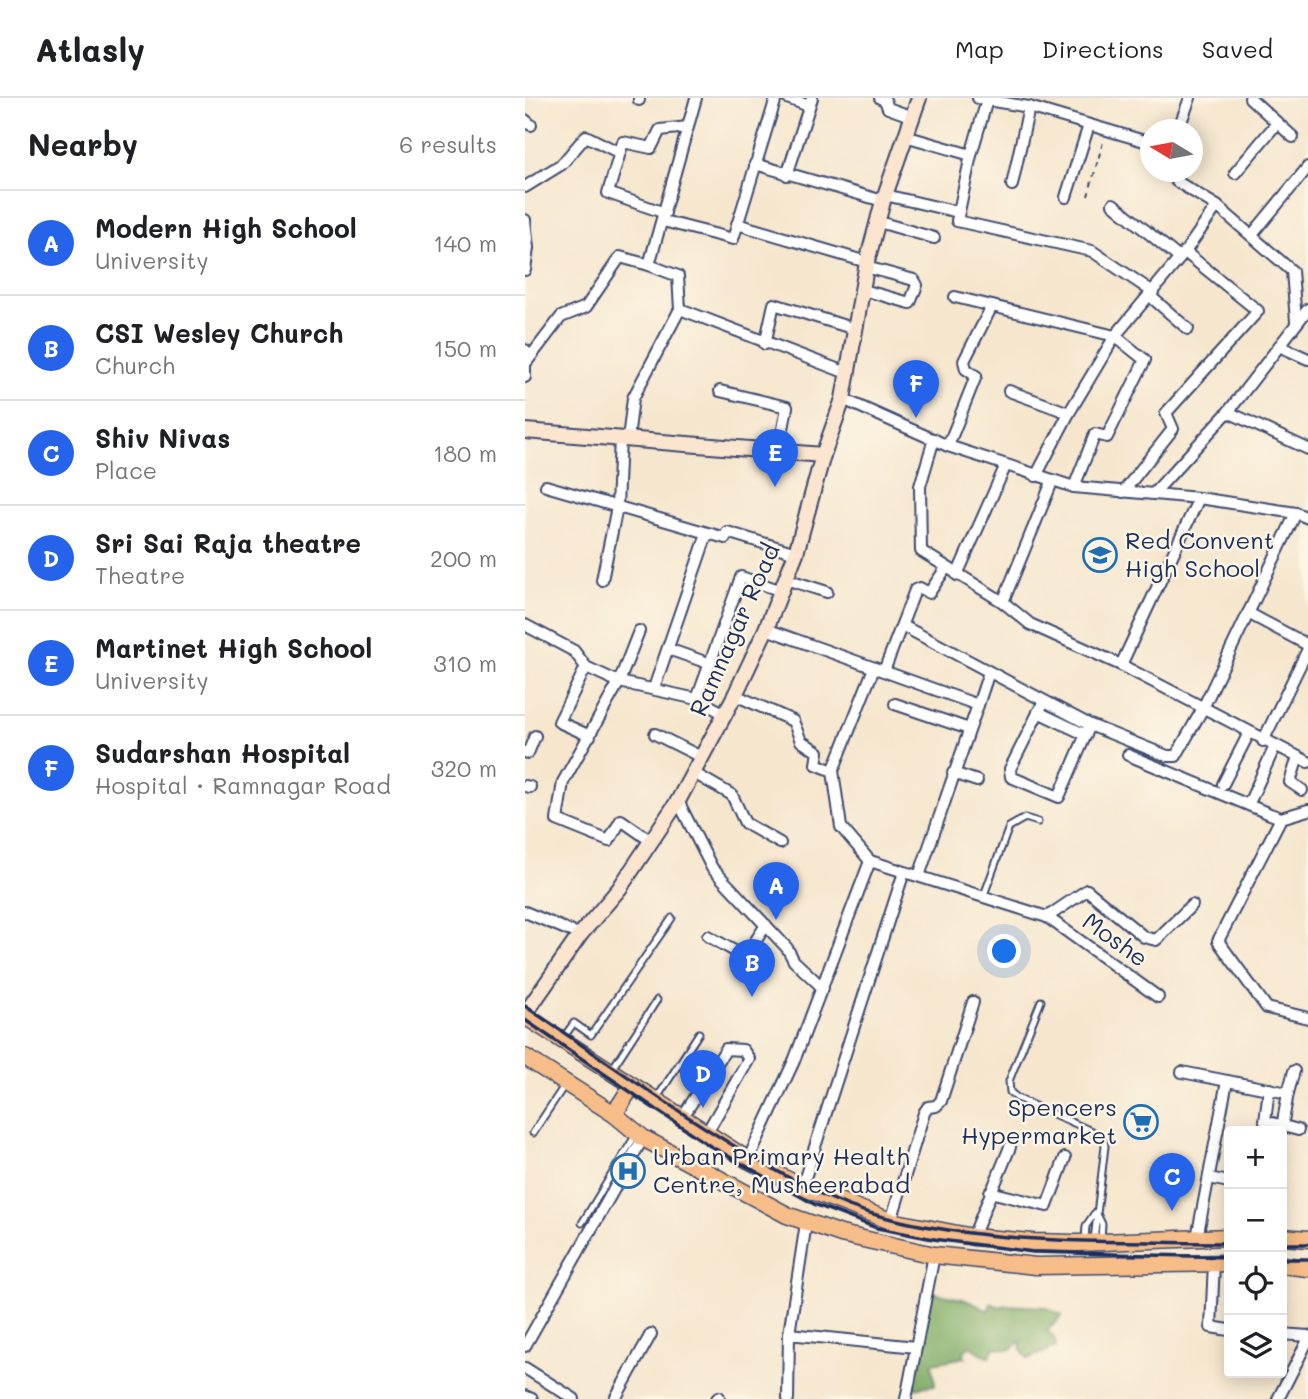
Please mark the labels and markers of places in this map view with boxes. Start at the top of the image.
pin: F [893,360,939,418]
pin: E [752,429,798,487]
place label: Red Convent High School [1125,524,1274,583]
school or university icon: Red Convent High School [1081,536,1119,574]
pin: A [753,862,799,920]
pin: B [729,939,775,997]
pin: D [680,1050,726,1108]
place label: Spencers Hypermarket [961,1091,1117,1150]
supermarket icon: Spencers Hypermarket [1122,1103,1160,1141]
place label: Urban Primary Health Centre, Musheerabad [653,1140,910,1199]
hospital icon: Urban Primary Health Centre, Musheerabad [609,1152,647,1190]
pin: C [1149,1153,1195,1211]

